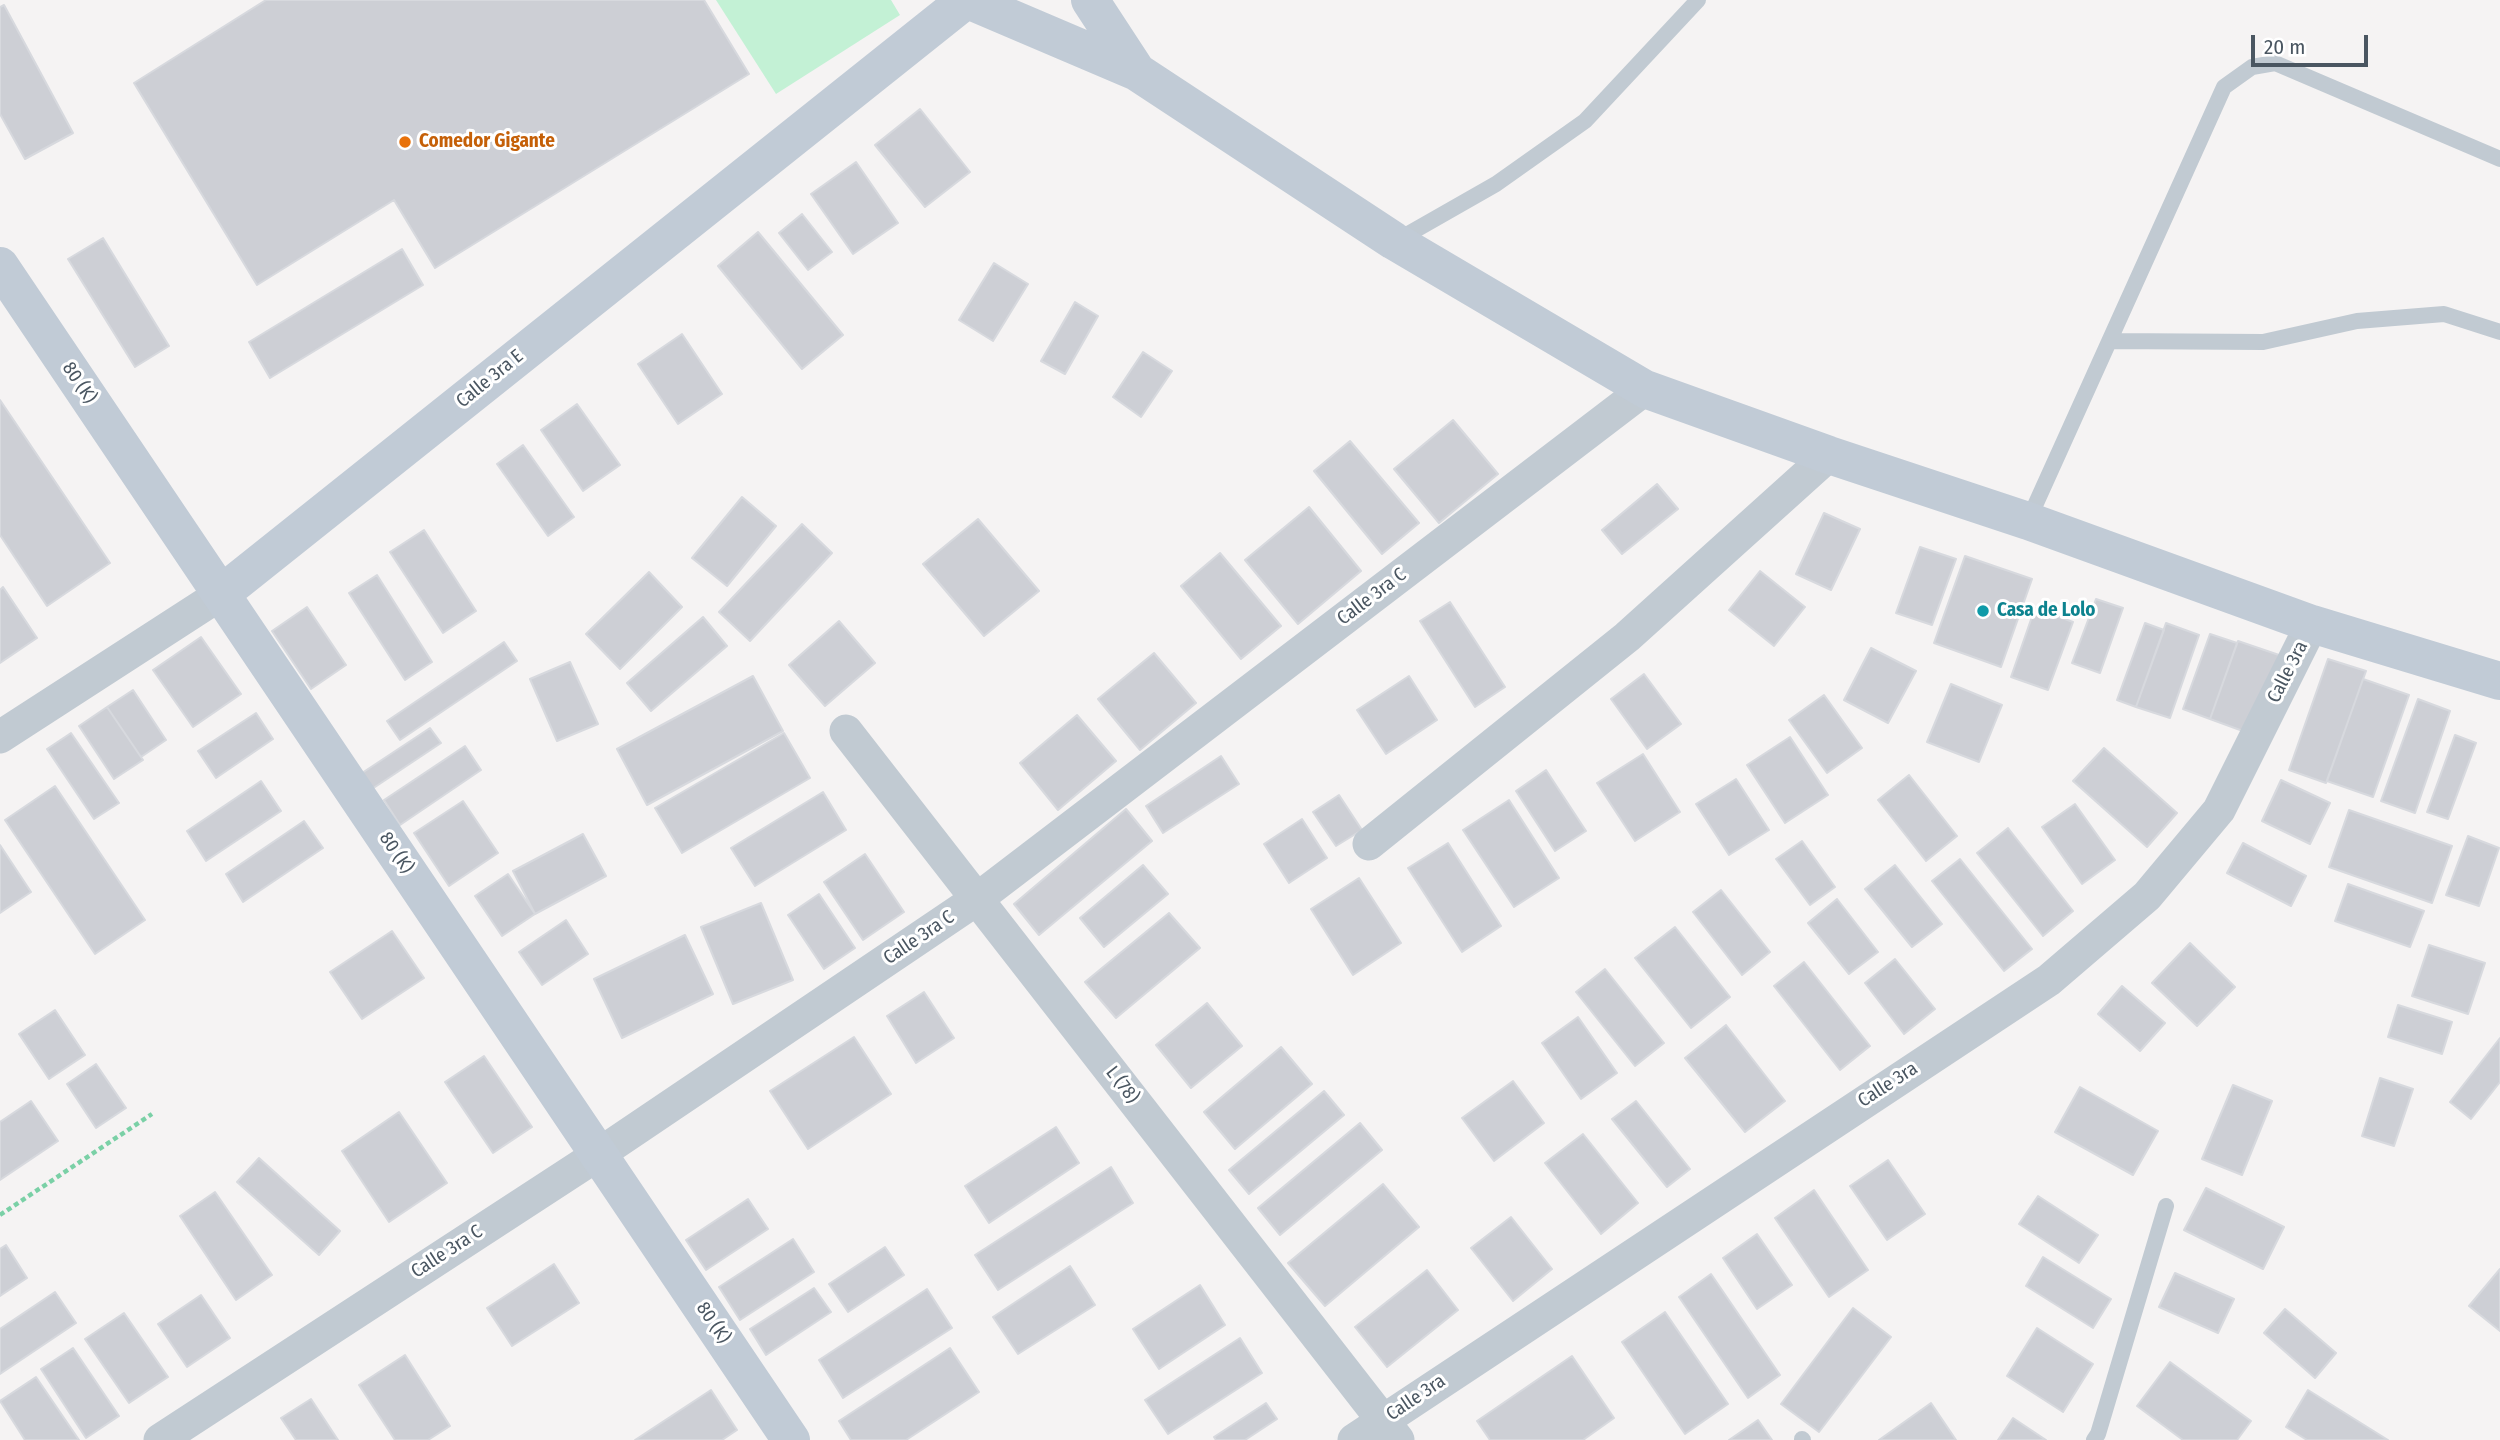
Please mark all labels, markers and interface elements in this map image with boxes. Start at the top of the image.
scale bar [2255,21,2372,65]
text: 20 m [2264,34,2305,60]
place label: Comedor Gigante [419,131,555,153]
marker: Comedor Gigante [397,134,413,150]
street label: Calle 3ra E [452,345,528,413]
street label: 80 (K) [57,358,101,408]
street label: Calle 3ra C [1333,564,1411,630]
place label: Casa de Lolo [1997,600,2096,622]
marker: Casa de Lolo [1975,603,1991,619]
street label: Calle 3ra [2263,637,2313,707]
street label: 80 (K) [374,828,418,878]
street label: Calle 3ra C [879,906,959,970]
street label: Calle 3ra [1854,1057,1922,1113]
street label: L (78) [1100,1062,1144,1108]
street label: Calle 3ra C [407,1221,487,1283]
street label: 80 (K) [691,1298,735,1348]
street label: Calle 3ra [1382,1370,1450,1426]

